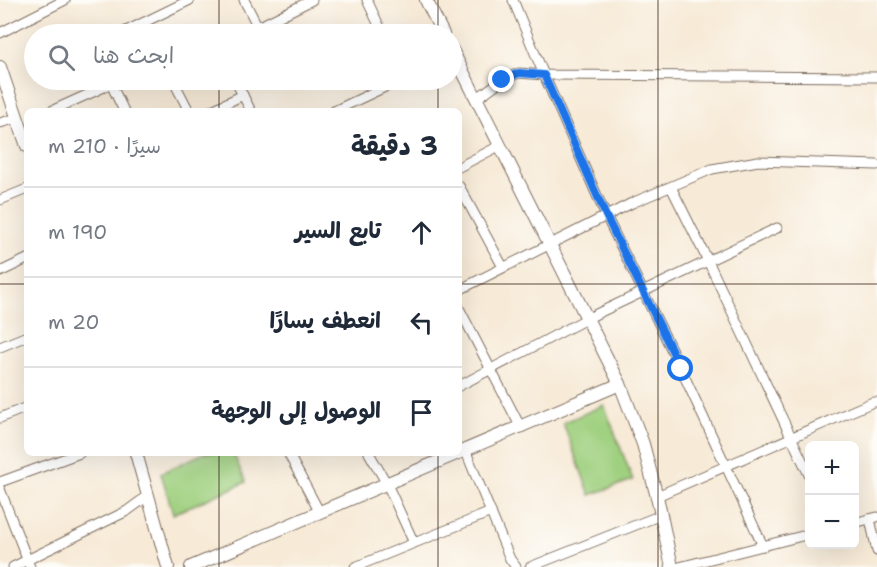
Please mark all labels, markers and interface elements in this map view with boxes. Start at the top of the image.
search box [24,24,462,90]
icon: search [45,41,78,74]
text: ابحث هنا [93,41,174,70]
route end [488,66,514,92]
text: 3 دقيقة [351,128,438,163]
text: سيرًا · 210 m [48,133,161,159]
text: تابع السير [295,216,381,245]
icon: ahead [405,216,438,249]
text: 190 m [48,219,107,245]
text: انعطف يسارًا [269,306,381,335]
icon: left [405,306,438,339]
text: 20 m [48,309,99,335]
route start [667,355,693,381]
text: الوصول إلى الوجهة [211,396,381,425]
icon: arrive [405,396,438,429]
map controls [805,441,859,549]
button: + [805,441,859,495]
button: − [805,495,859,549]

